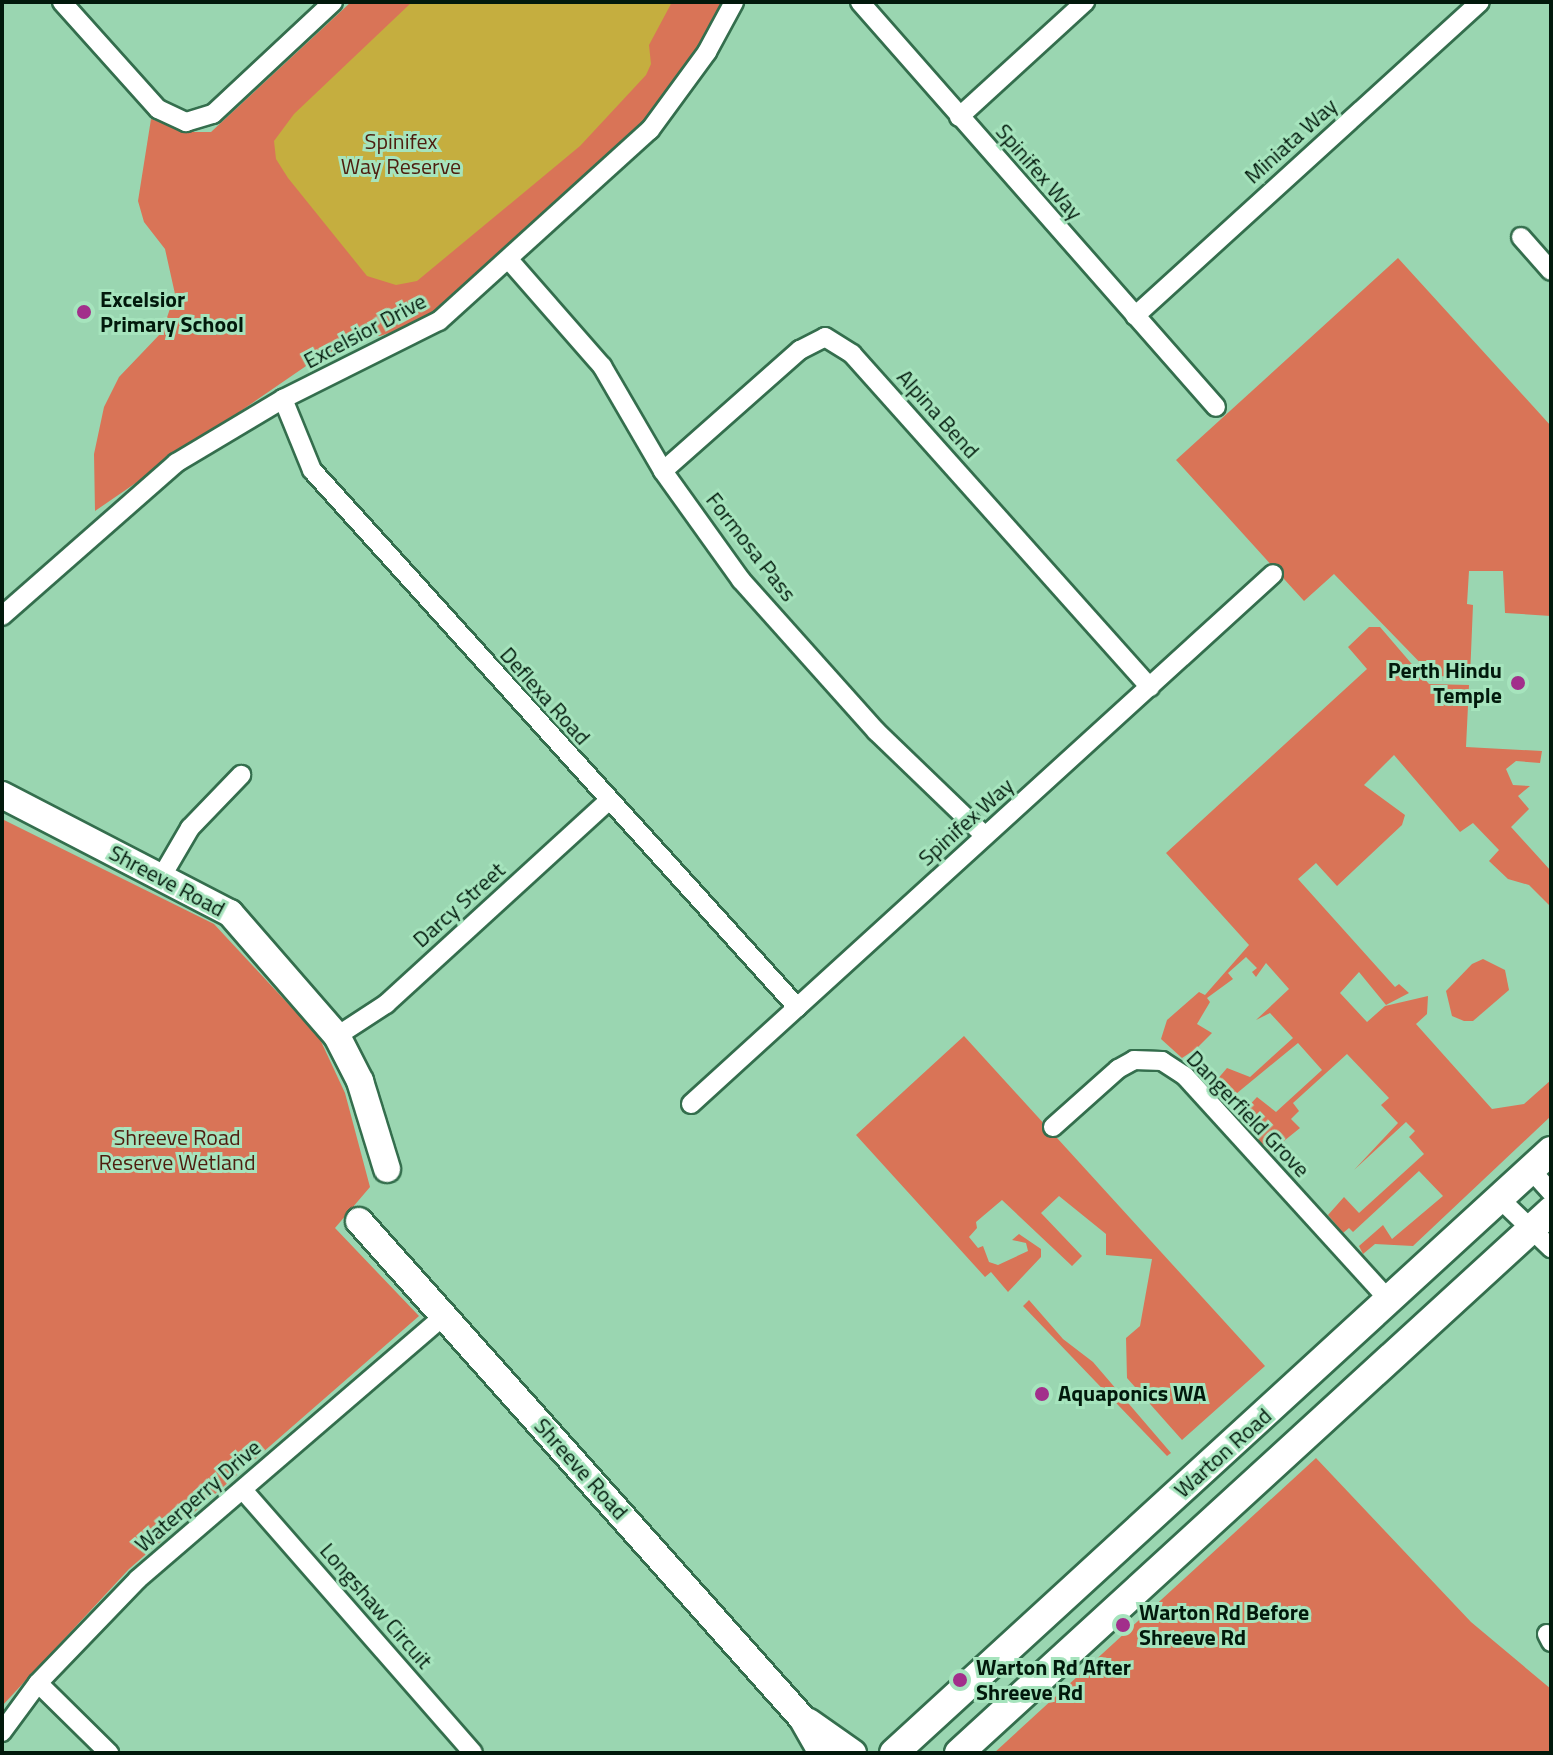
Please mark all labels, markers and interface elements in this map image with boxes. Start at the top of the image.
street label: Miniata Way [1239,93,1343,189]
street label: Spinifex Way [990,119,1088,225]
park label: Spinifex Way Reserve [341,128,461,180]
place label: Excelsior Primary School [100,286,244,338]
street label: Excelsior Drive [299,288,431,374]
marker: Excelsior Primary School [75,303,93,321]
street label: Alpina Bend [891,364,985,464]
street label: Formosa Pass [700,487,802,607]
street label: Deflexa Road [494,642,596,750]
place label: Perth Hindu Temple [1388,657,1502,708]
marker: Perth Hindu Temple [1509,674,1527,692]
street label: Spinifex Way [913,773,1019,871]
street label: Shreeve Road [105,840,229,922]
street label: Darcy Street [408,857,510,953]
street label: Dangerfield Grove [1181,1045,1315,1183]
park label: Shreeve Road Reserve Wetland [98,1124,256,1176]
place label: Aquaponics WA [1058,1381,1206,1407]
marker: Aquaponics WA [1033,1385,1051,1403]
street label: Warton Road [1169,1403,1277,1503]
street label: Shreeve Road [529,1413,633,1525]
street label: Waterperry Drive [130,1434,266,1558]
street label: Longshaw Circuit [314,1538,438,1674]
place label: Warton Rd Before Shreeve Rd [1139,1599,1309,1650]
marker: Warton Rd Before Shreeve Rd [1114,1616,1132,1634]
place label: Warton Rd After Shreeve Rd [976,1654,1131,1706]
marker: Warton Rd After Shreeve Rd [951,1671,969,1689]

